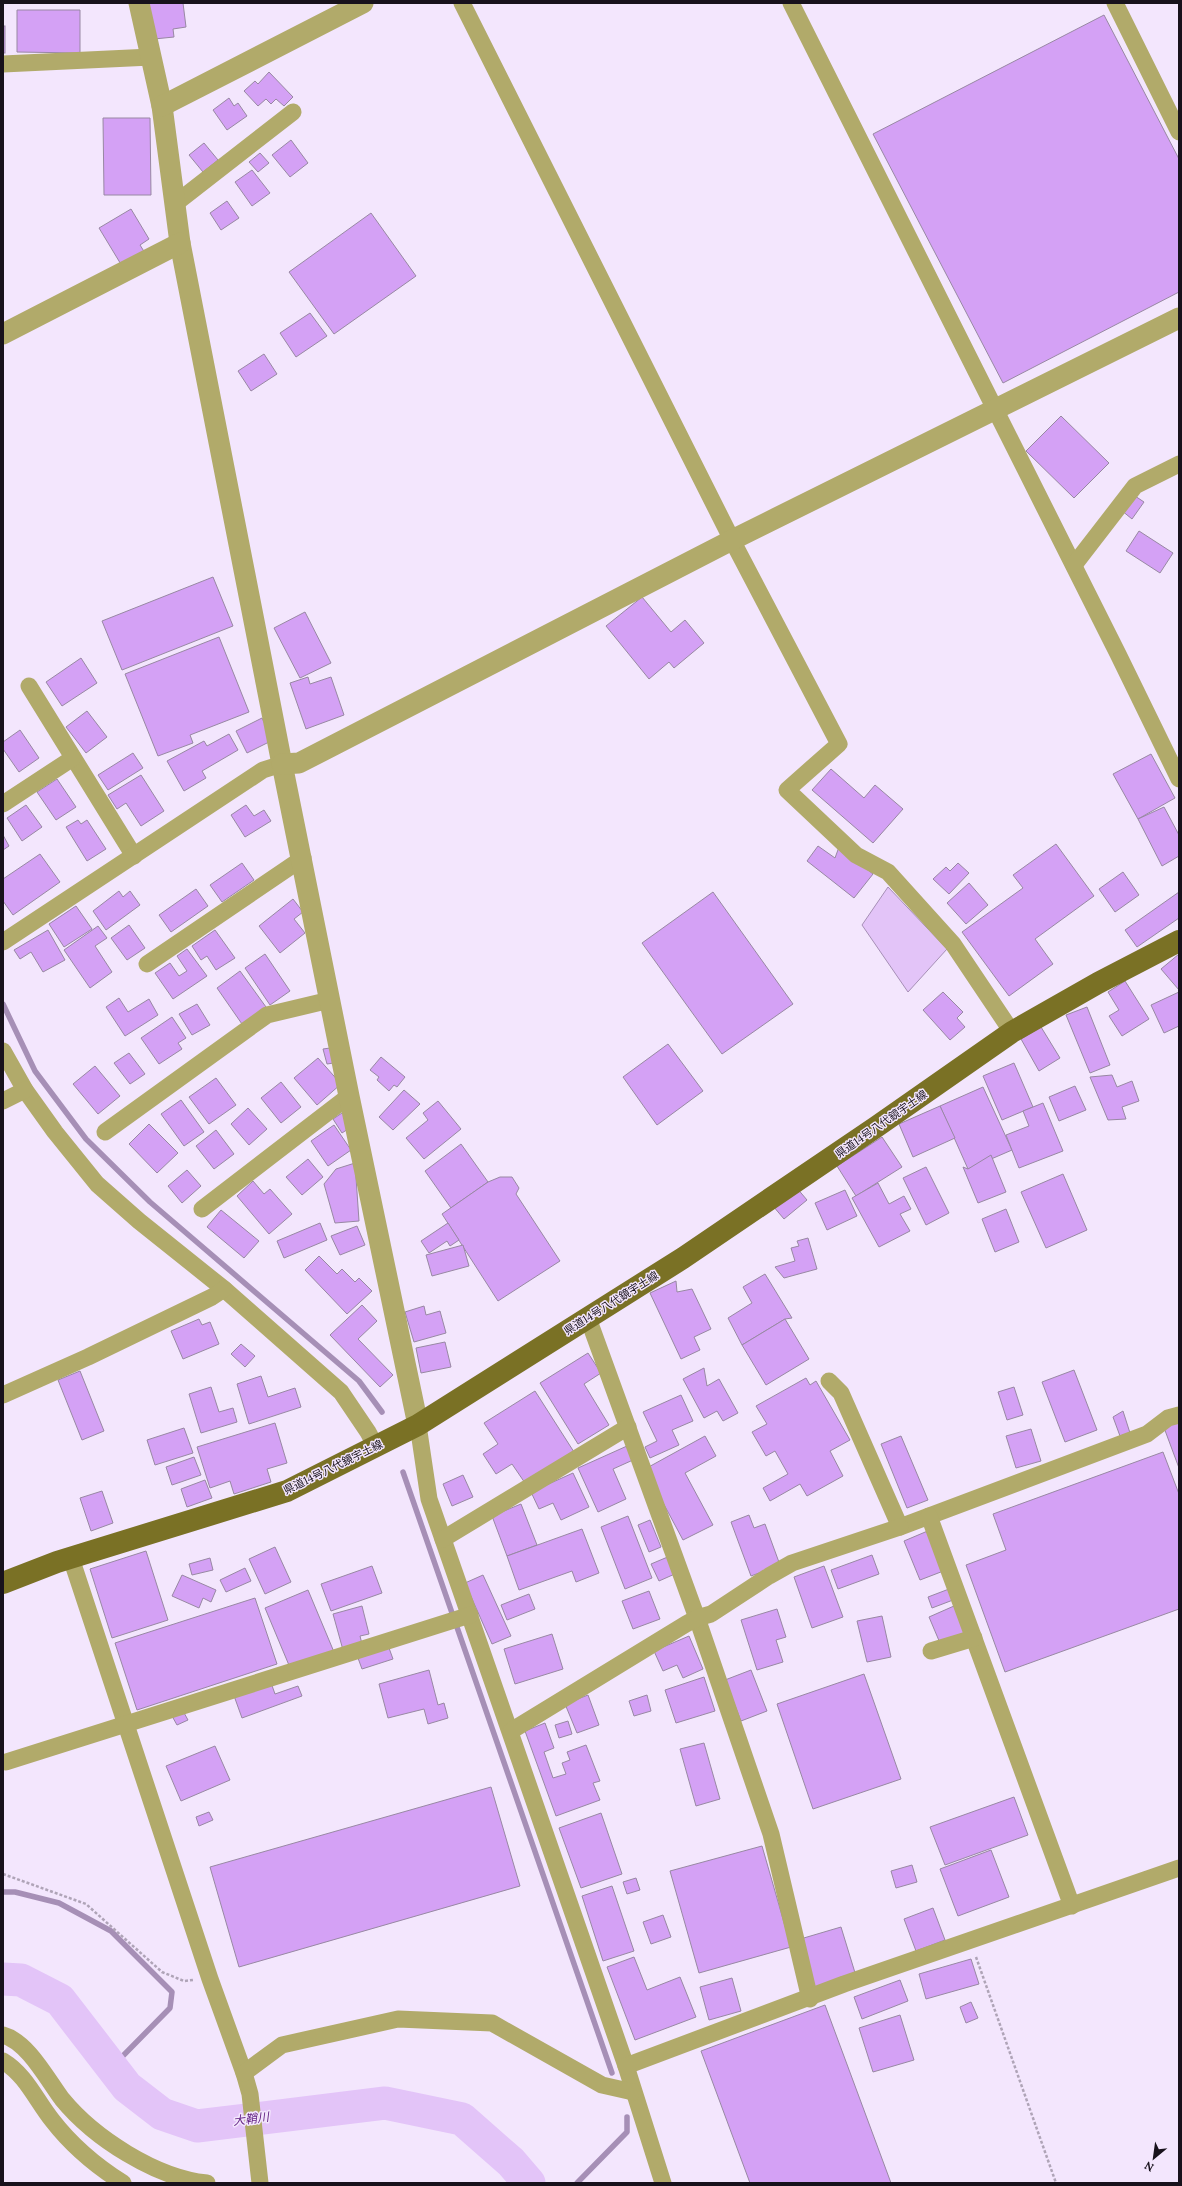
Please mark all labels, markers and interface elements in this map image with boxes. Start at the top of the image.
street label: 県道14号八代鏡宇土線 [832,1087,930,1161]
street label: 県道14号八代鏡宇土線 [561,1268,661,1338]
street label: 県道14号八代鏡宇土線 [281,1437,385,1497]
water label: 大鞘川 [232,2109,272,2128]
north arrow [1134,2138,1174,2178]
text: N [1142,2158,1156,2175]

